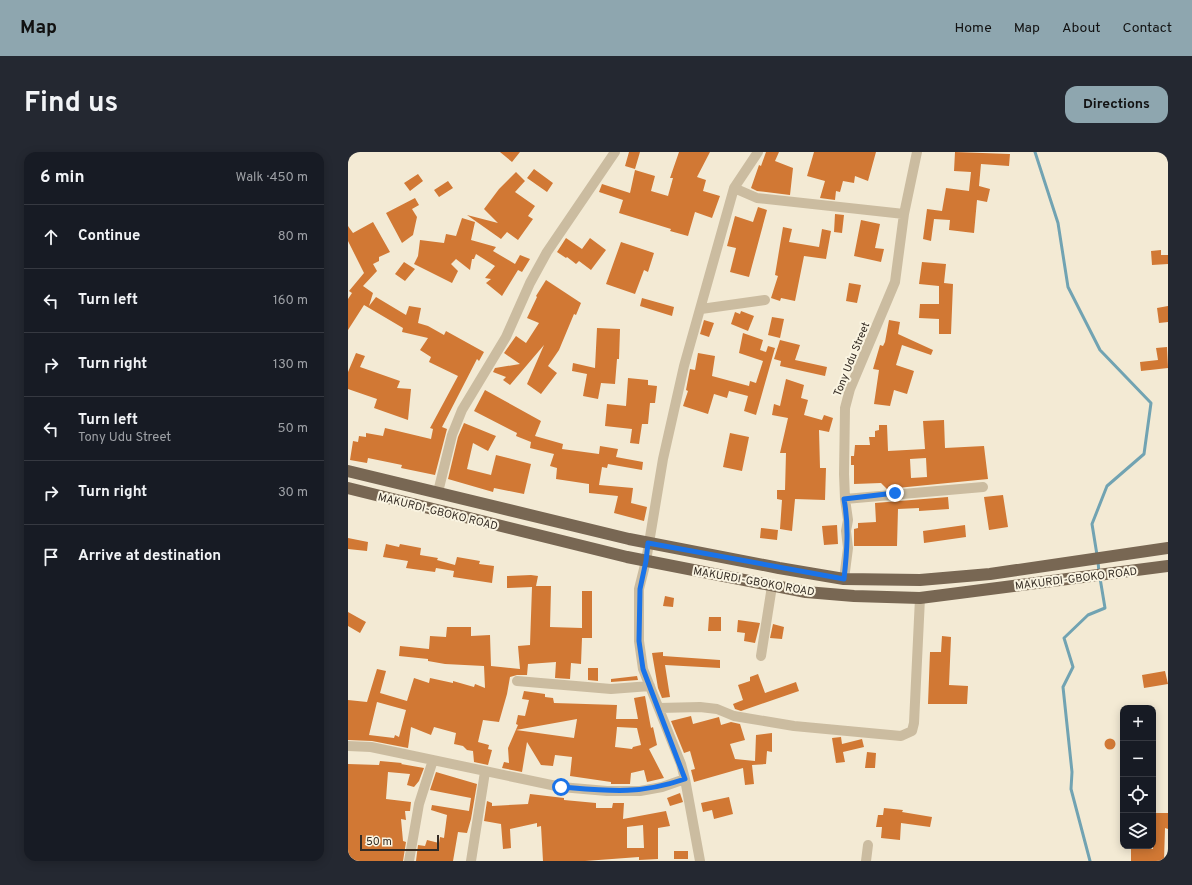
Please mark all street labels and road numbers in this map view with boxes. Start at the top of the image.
street label: Tony Udu Street [831,320,873,399]
street label: MAKURDI-GBOKO ROAD [376,490,499,534]
street label: MAKURDI-GBOKO ROAD [692,564,816,600]
street label: MAKURDI-GBOKO ROAD [1014,565,1138,593]

